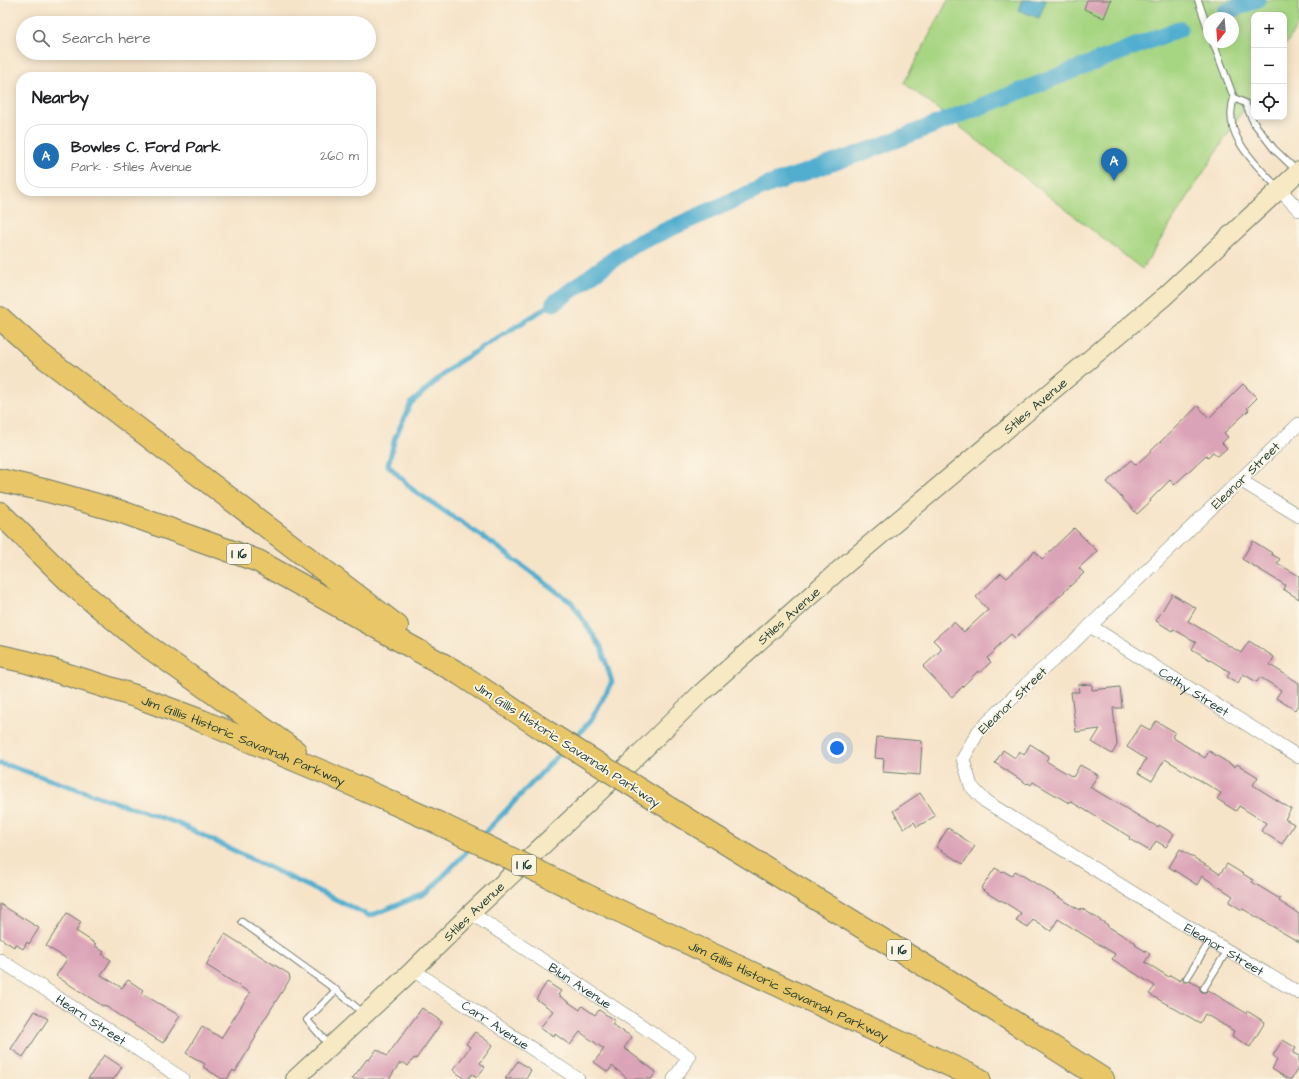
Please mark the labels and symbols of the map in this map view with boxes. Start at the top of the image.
north arrow [1203,12,1239,48]
pin: A [1101,148,1127,181]
street label: Stiles Avenue [1000,374,1071,438]
street label: Eleanor Street [1207,438,1285,513]
road number: I 16 [227,544,251,564]
street label: Stiles Avenue [754,583,824,649]
street label: Eleanor Street [974,663,1052,738]
street label: Cathy Street [1155,663,1233,721]
street label: Jim Gillis Historic Savannah Parkway [470,678,664,813]
street label: Jim Gillis Historic Savannah Parkway [139,691,348,791]
your location [827,738,847,758]
road number: I 16 [512,855,536,875]
street label: Stiles Avenue [439,878,509,946]
street label: Eleanor Street [1181,919,1268,981]
street label: Jim Gillis Historic Savannah Parkway [686,937,891,1046]
road number: I 16 [887,940,911,960]
street label: Blun Avenue [545,959,615,1013]
street label: Hearn Street [52,991,130,1050]
street label: Carr Avenue [458,996,532,1054]

